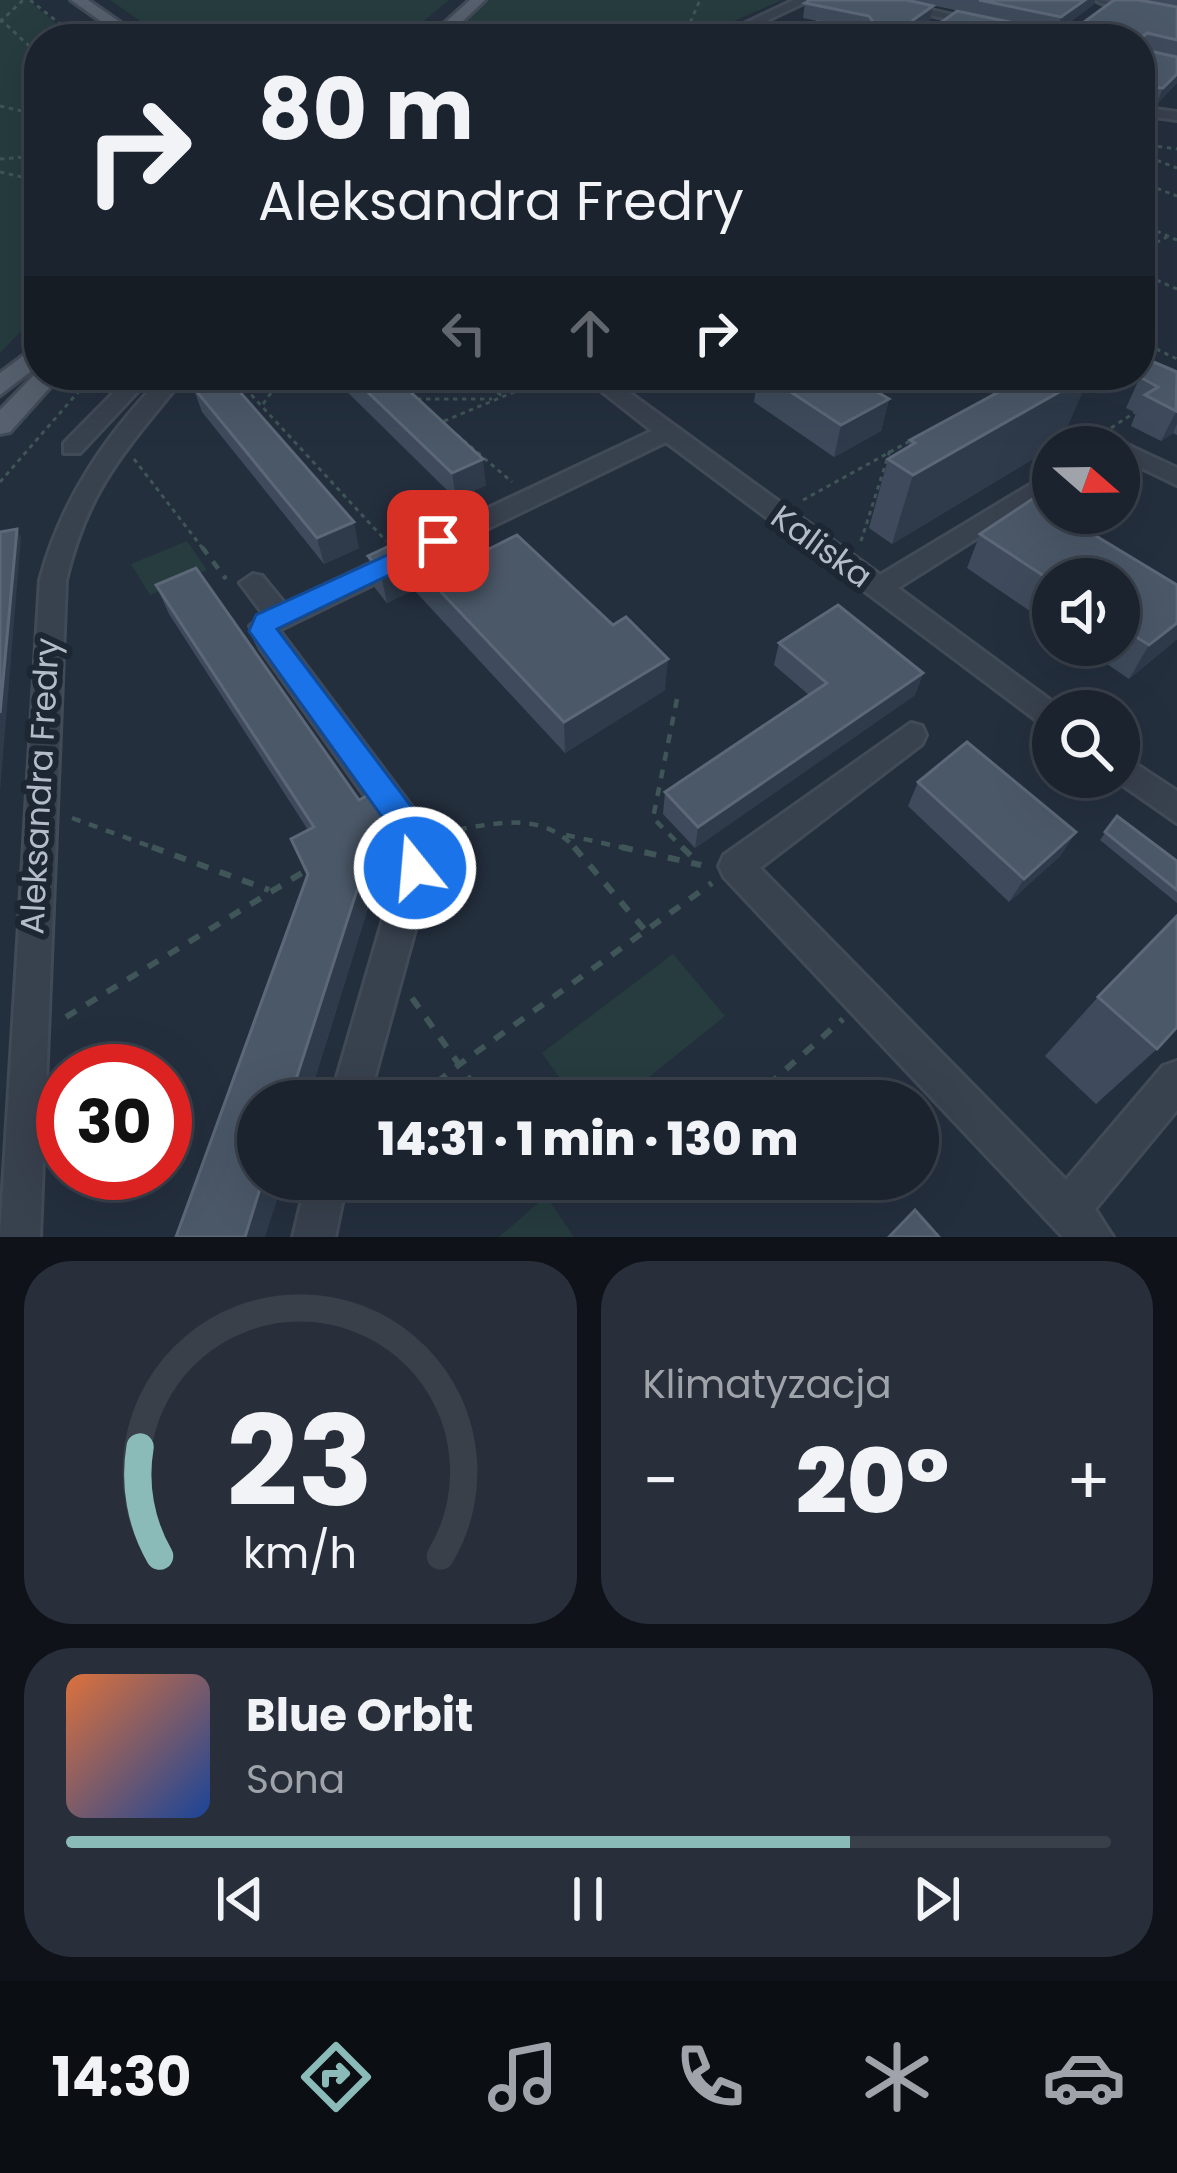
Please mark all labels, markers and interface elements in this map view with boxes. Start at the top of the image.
text: 80 m [258,51,474,168]
icon: right [60,72,216,228]
text: Aleksandra Fredry [258,163,744,239]
icon: left [431,300,497,366]
icon: ahead [557,300,623,366]
icon: right [683,300,749,366]
north arrow [1032,426,1140,534]
map controls [1032,426,1140,798]
pin [387,490,489,592]
street label: Kaliska [761,494,882,599]
icon: arrive [405,508,471,574]
button: sound [1032,558,1140,666]
street label: Aleksandra Fredry [8,636,71,935]
button: search [1032,690,1140,798]
position arrow [352,805,478,931]
speed limit sign: 30 [36,1044,192,1200]
text: 14:31 · 1 min · 130 m [378,1108,798,1171]
text: Klimatyzacja [643,1357,892,1412]
text: 23 [227,1374,374,1549]
text: 20° [796,1418,949,1545]
text: − [643,1435,679,1527]
text: + [1066,1435,1111,1527]
text: km/h [243,1522,357,1582]
text: Blue Orbit [246,1684,473,1747]
text: Sona [246,1752,345,1807]
icon: previous [207,1866,273,1932]
icon: pause [555,1866,621,1932]
icon: next [904,1866,970,1932]
icon: directions [294,2035,378,2119]
icon: music [481,2035,565,2119]
icon: phone [668,2035,752,2119]
icon: climate [855,2035,939,2119]
icon: car [1042,2035,1126,2119]
text: 14:30 [51,2039,191,2115]

